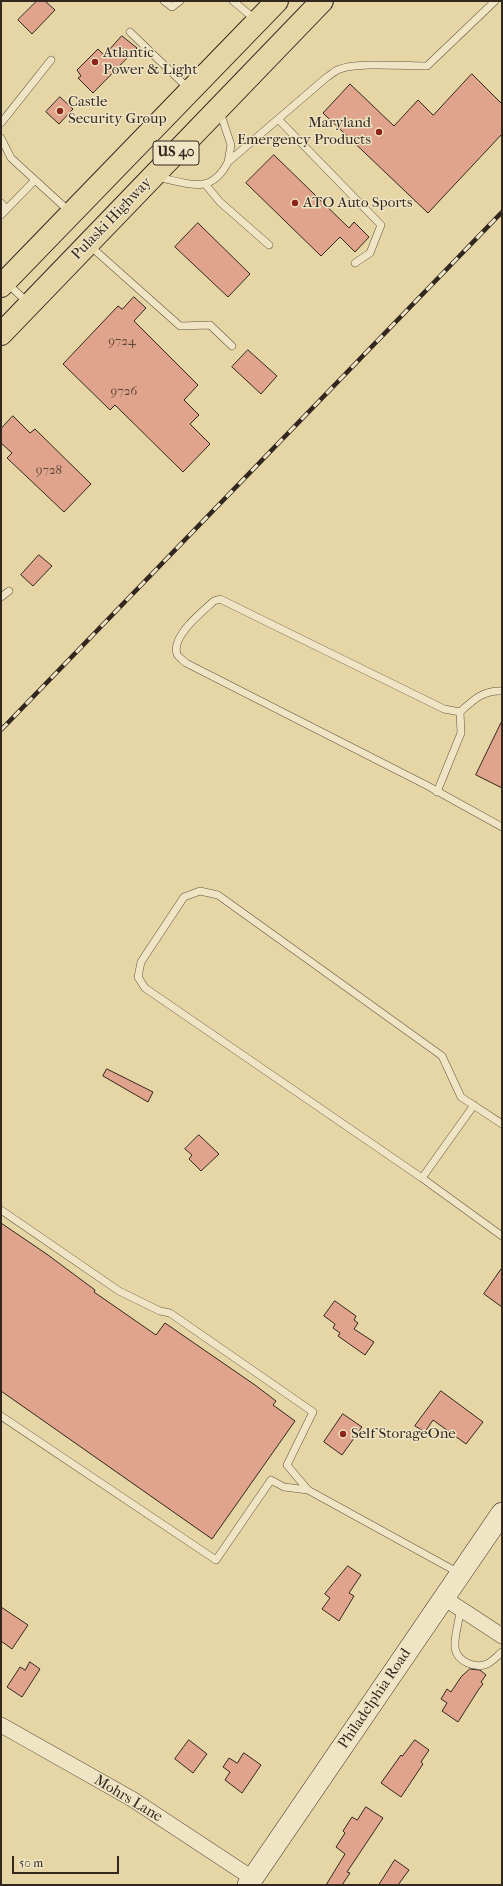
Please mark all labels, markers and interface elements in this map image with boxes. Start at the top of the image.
place label: Atlantic Power & Light [103,44,197,79]
marker: Atlantic Power & Light [90,57,100,67]
place label: Castle Security Group [68,93,167,128]
marker: Castle Security Group [55,106,65,116]
place label: Maryland Emergency Products [237,114,371,149]
marker: Maryland Emergency Products [374,127,384,137]
road number: US 40 [153,141,199,165]
street label: Pulaski Highway [68,174,156,264]
place label: ATO Auto Sports [303,194,412,212]
marker: ATO Auto Sports [290,198,300,208]
house number: 9724 [108,334,136,350]
house number: 9726 [111,384,137,400]
house number: 9728 [36,463,62,479]
place label: Self StorageOne [351,1425,456,1443]
marker: Self StorageOne [338,1429,348,1439]
street label: Philadelphia Road [335,1645,415,1753]
street label: Mohrs Lane [91,1772,165,1826]
scale bar [14,1848,121,1874]
text: 50 m [19,1856,43,1870]

